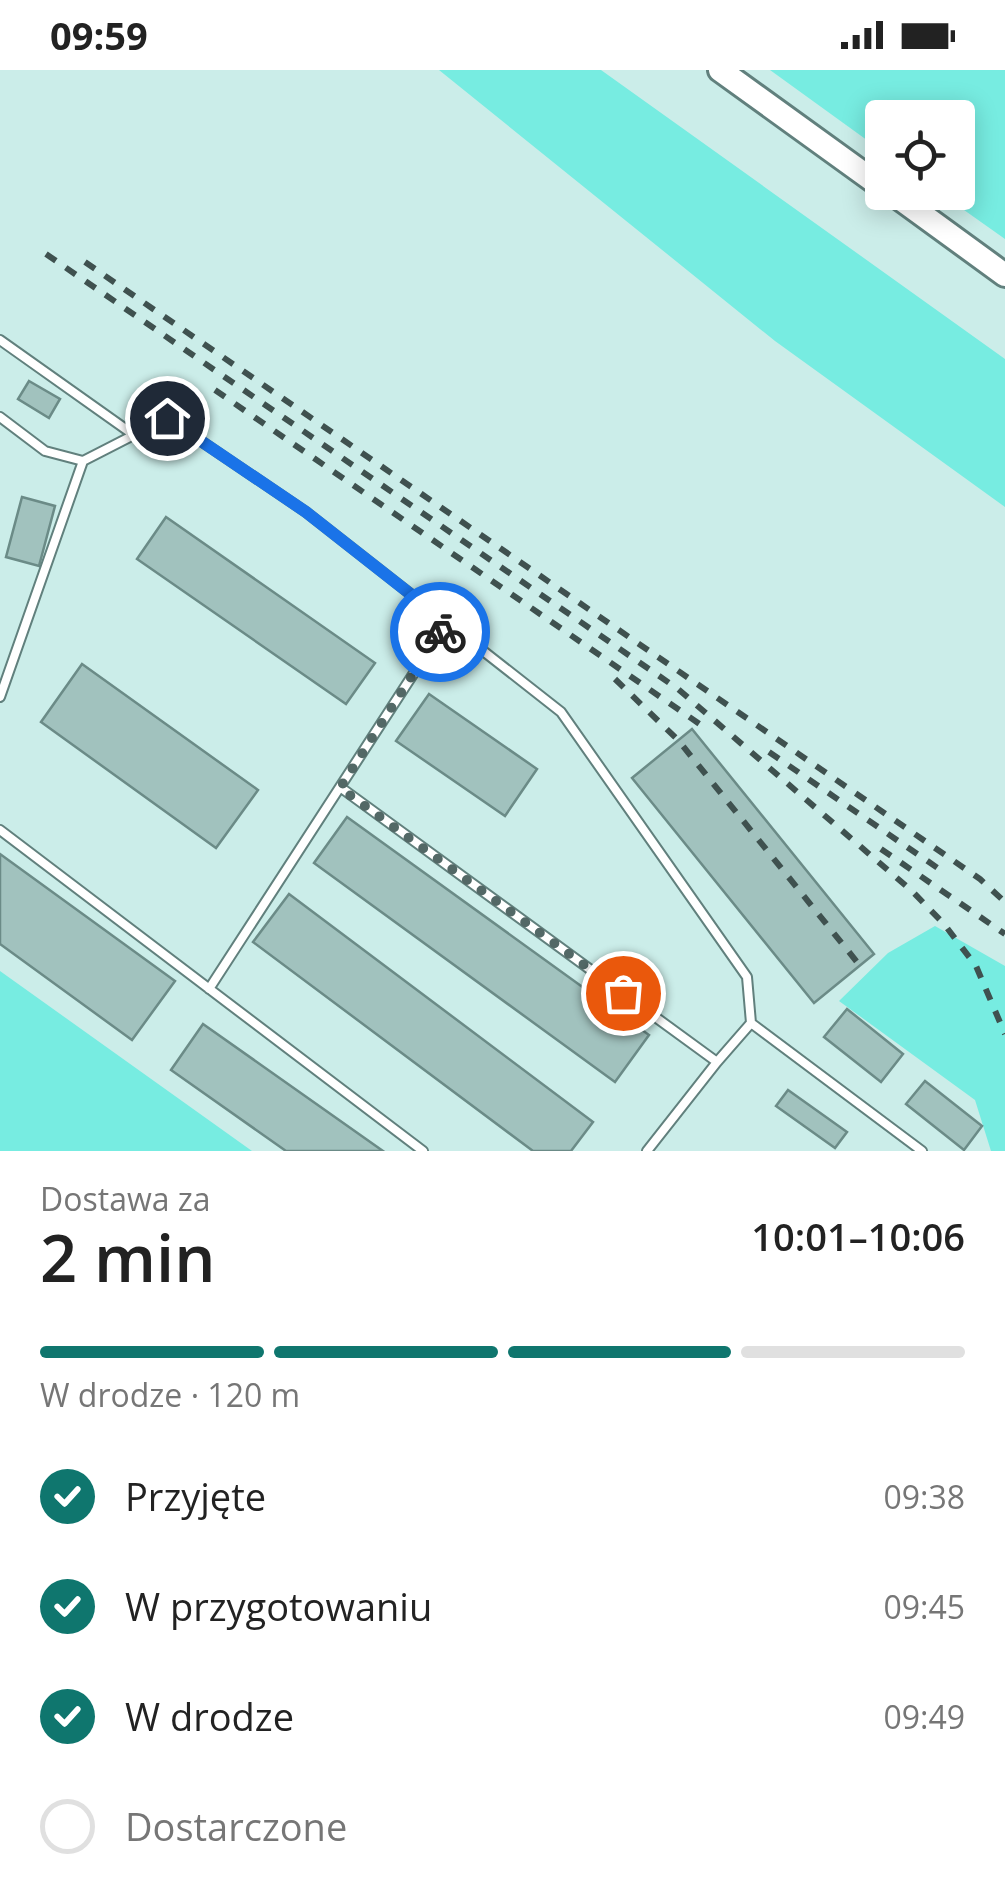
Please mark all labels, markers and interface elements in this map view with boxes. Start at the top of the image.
text: 09:59 [50,9,148,61]
map controls [865,100,975,210]
button: locate [865,100,975,210]
pin [125,376,210,461]
icon: home [140,391,195,446]
courier [390,582,490,682]
icon: bike [413,605,468,660]
pin [581,951,666,1036]
icon: bag [596,966,651,1021]
text: Dostawa za [40,1177,211,1220]
text: 10:01–10:06 [751,1210,965,1262]
text: 2 min [40,1213,215,1301]
text: W drodze · 120 m [40,1373,300,1416]
icon: check [40,1469,95,1524]
text: Przyjęte [125,1470,266,1522]
text: 09:38 [883,1475,965,1518]
icon: check [40,1579,95,1634]
text: W przygotowaniu [125,1580,432,1632]
text: 09:45 [883,1585,965,1628]
icon: check [40,1689,95,1744]
text: W drodze [125,1690,294,1742]
text: 09:49 [883,1695,965,1738]
text: Dostarczone [125,1800,347,1852]

